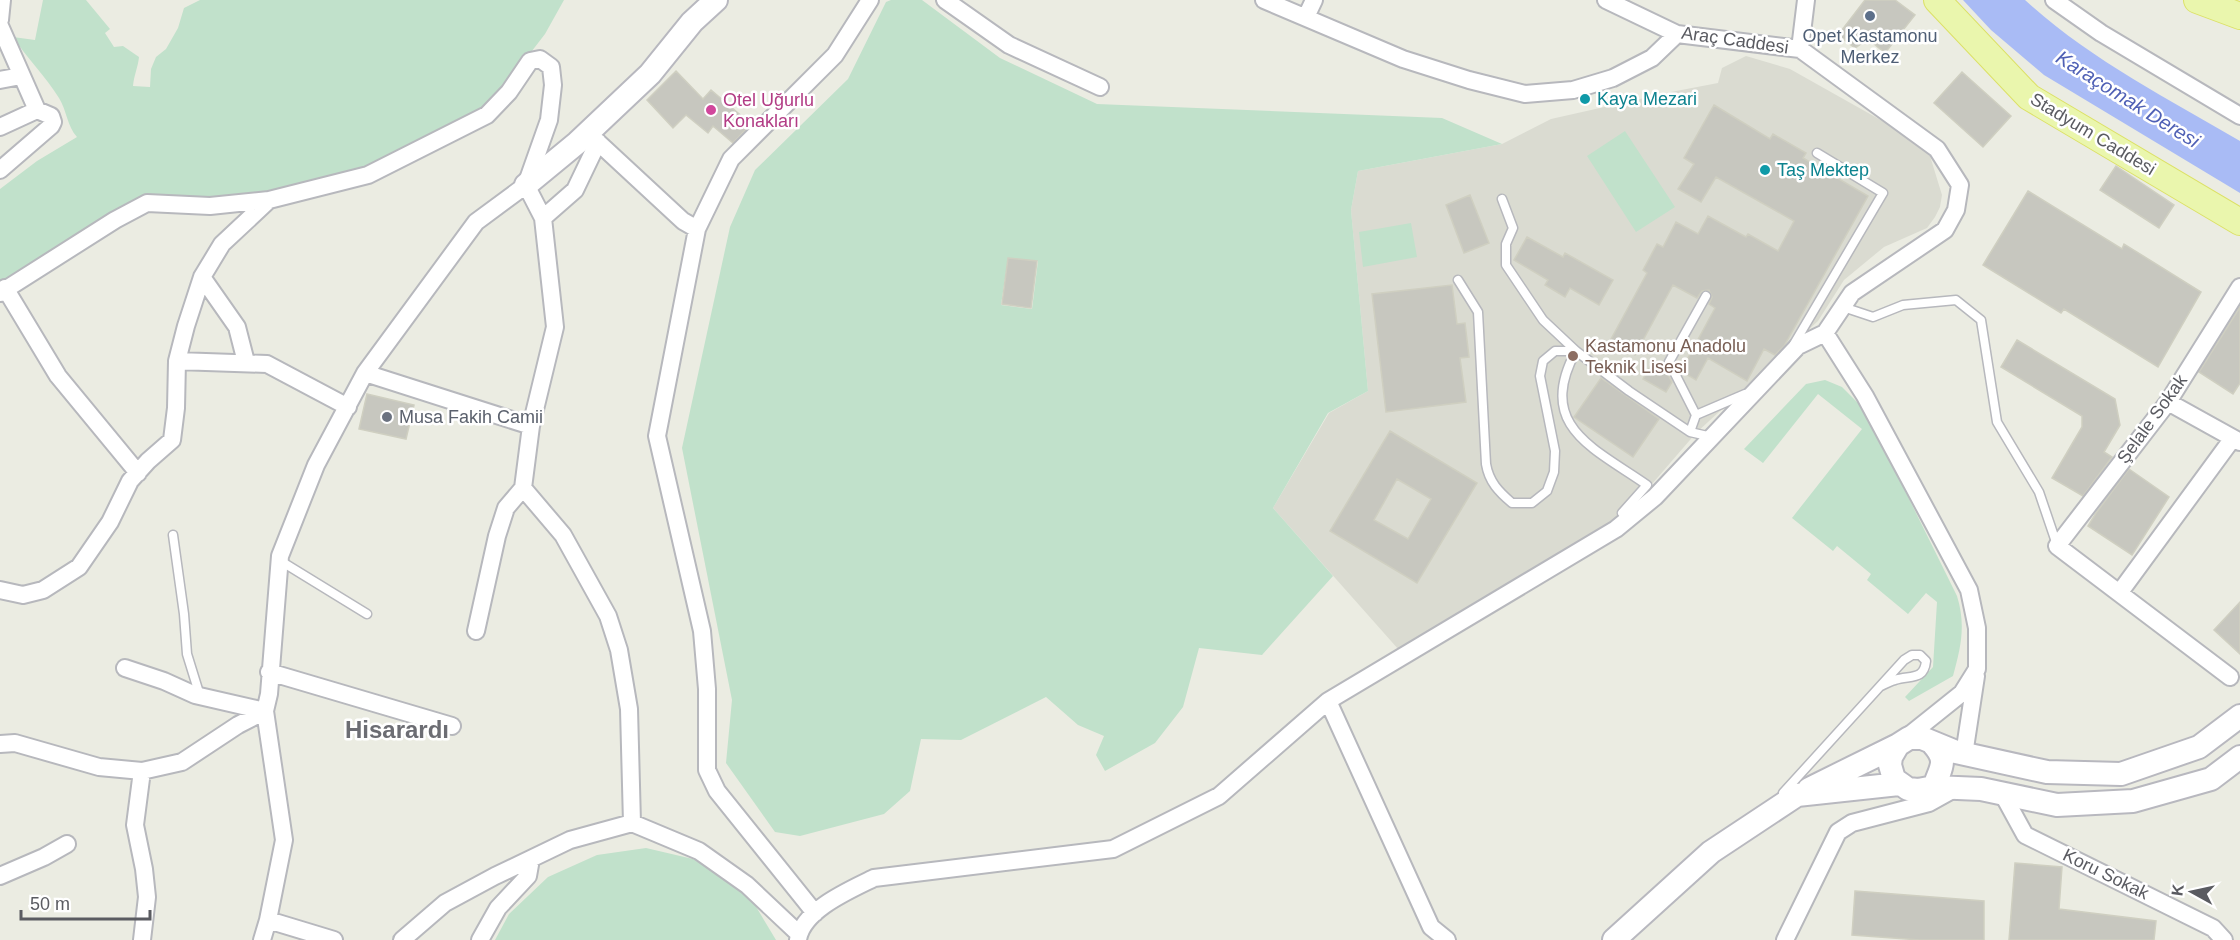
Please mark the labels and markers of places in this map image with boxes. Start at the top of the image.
marker: Opet Kastamonu Merkez [1863,9,1877,23]
place label: Opet Kastamonu Merkez [1802,26,1938,67]
place label: Kaya Mezari [1597,89,1697,109]
place label: Otel Uğurlu Konakları [723,90,814,131]
marker: Kaya Mezari [1578,92,1592,106]
marker: Otel Uğurlu Konakları [704,103,718,117]
place label: Taş Mektep [1777,160,1869,180]
marker: Taş Mektep [1758,163,1772,177]
place label: Kastamonu Anadolu Teknik Lisesi [1585,336,1746,377]
marker: Kastamonu Anadolu Teknik Lisesi [1566,349,1580,363]
place label: Musa Fakih Camii [399,407,543,427]
marker: Musa Fakih Camii [380,410,394,424]

